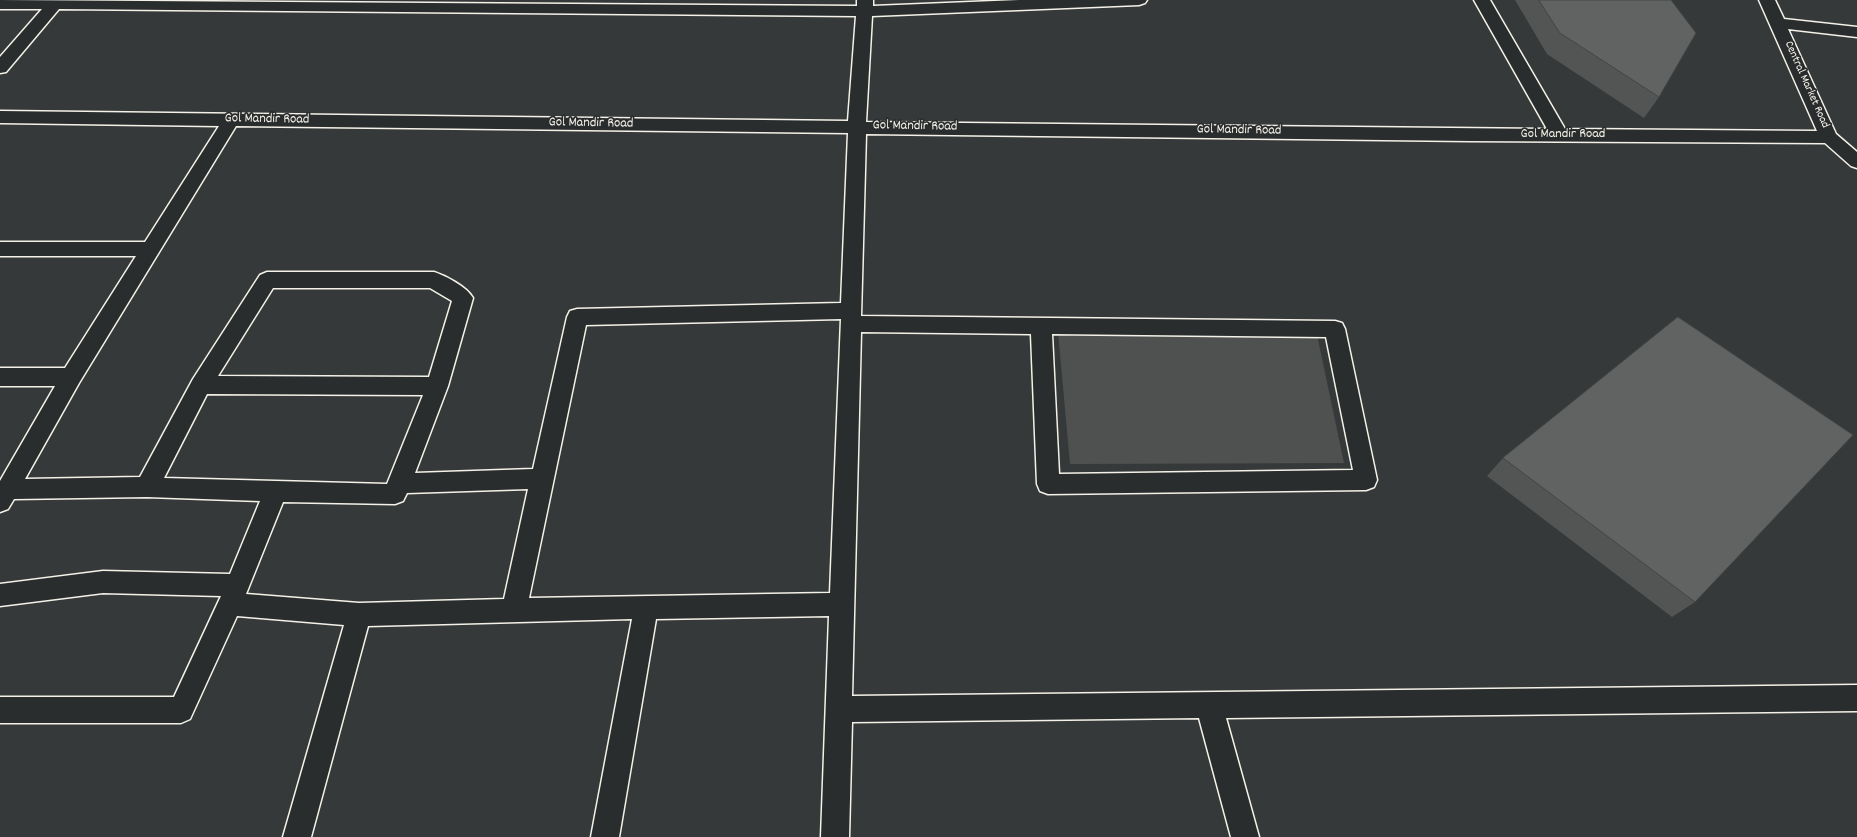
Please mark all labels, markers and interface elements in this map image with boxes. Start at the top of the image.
street label: Central Market Road [1780,39,1832,131]
street label: Gol Mandir Road [224,111,310,129]
street label: Gol Mandir Road [548,115,634,133]
street label: Gol Mandir Road [872,118,958,136]
street label: Gol Mandir Road [1196,122,1282,140]
street label: Gol Mandir Road [1521,127,1605,143]

